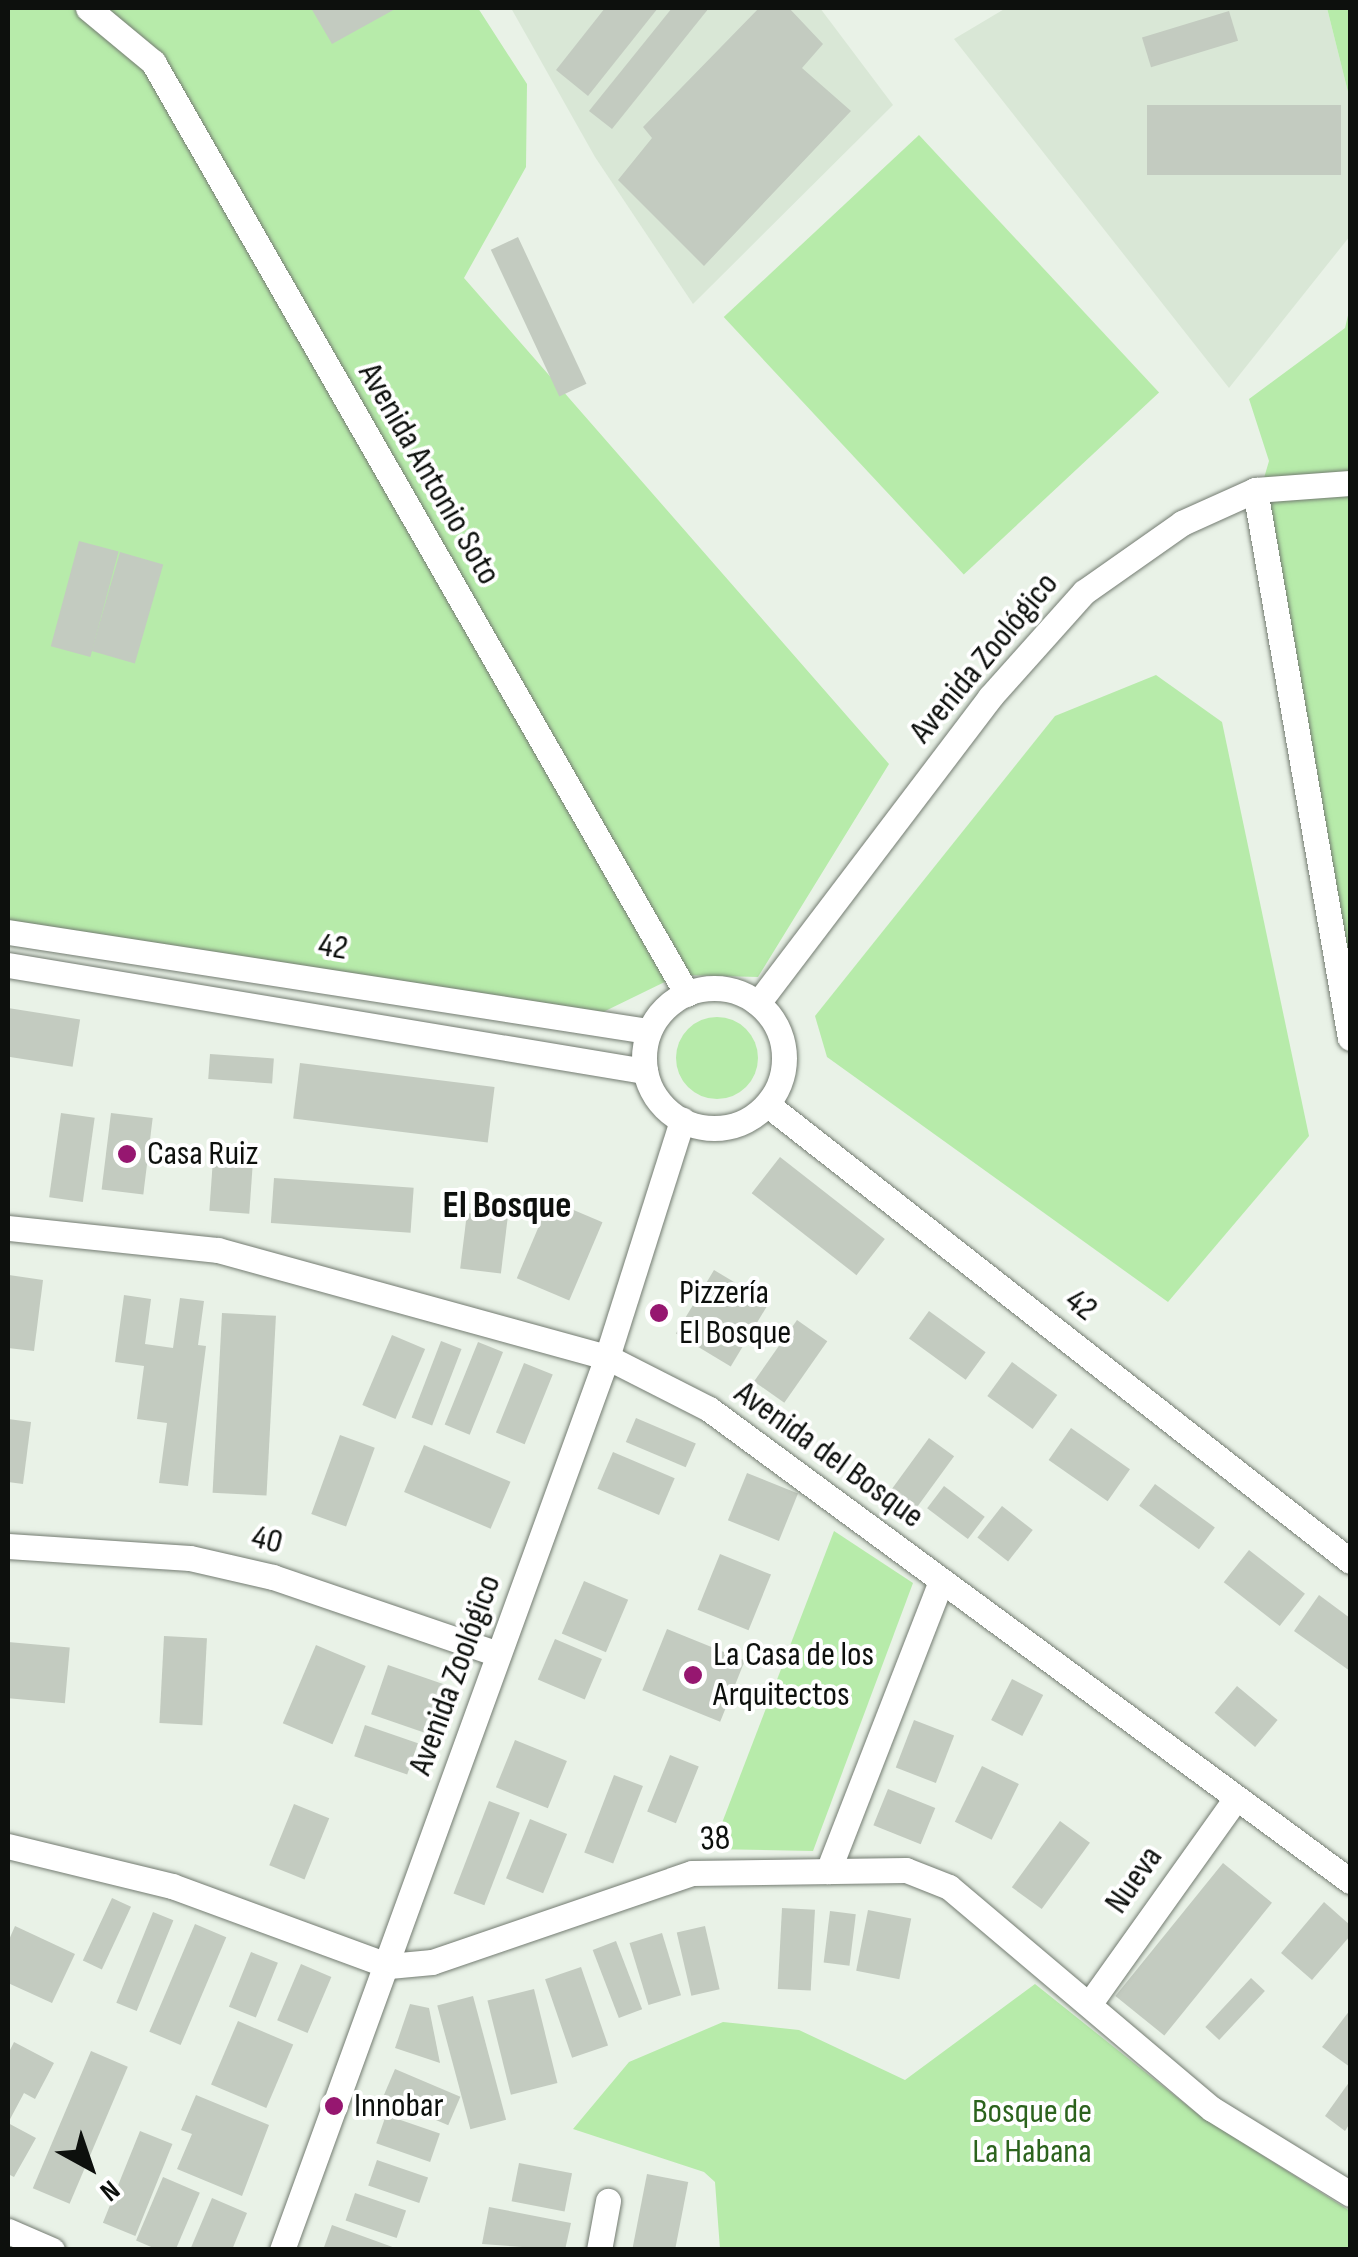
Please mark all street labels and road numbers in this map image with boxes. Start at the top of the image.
street label: Avenida Antonio Soto [349,356,509,592]
street label: Avenida Zoológico [901,564,1067,752]
street label: 42 [315,924,351,970]
street label: 42 [1057,1279,1105,1331]
street label: Avenida del Bosque [726,1372,932,1538]
street label: 40 [247,1516,287,1564]
street label: Avenida Zoológico [399,1569,511,1781]
street label: 38 [699,1817,731,1861]
street label: Nueva [1096,1838,1172,1922]

